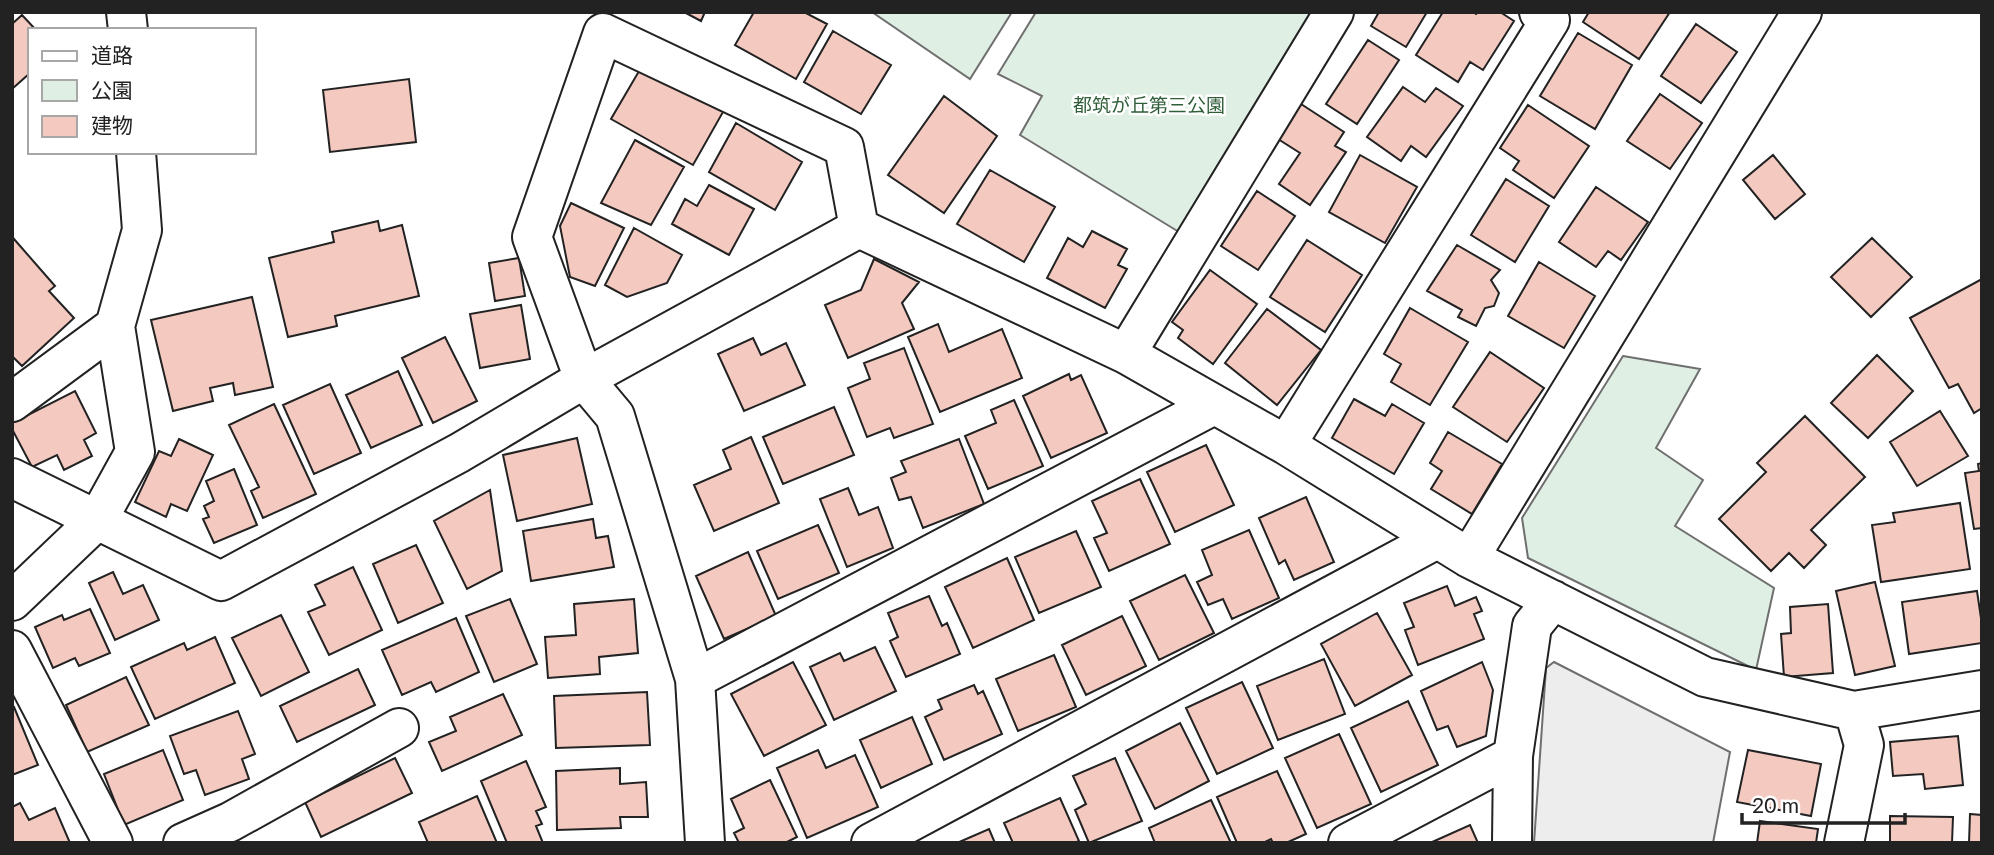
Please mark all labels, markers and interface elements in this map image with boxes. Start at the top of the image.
legend [28,28,256,154]
text: 道路 [91,42,133,67]
text: 公園 [91,77,133,102]
park label: 都筑が丘第三公園 [1073,93,1225,116]
text: 建物 [91,112,133,137]
scale bar [1742,782,1905,826]
text: 20 m [1752,792,1799,817]

